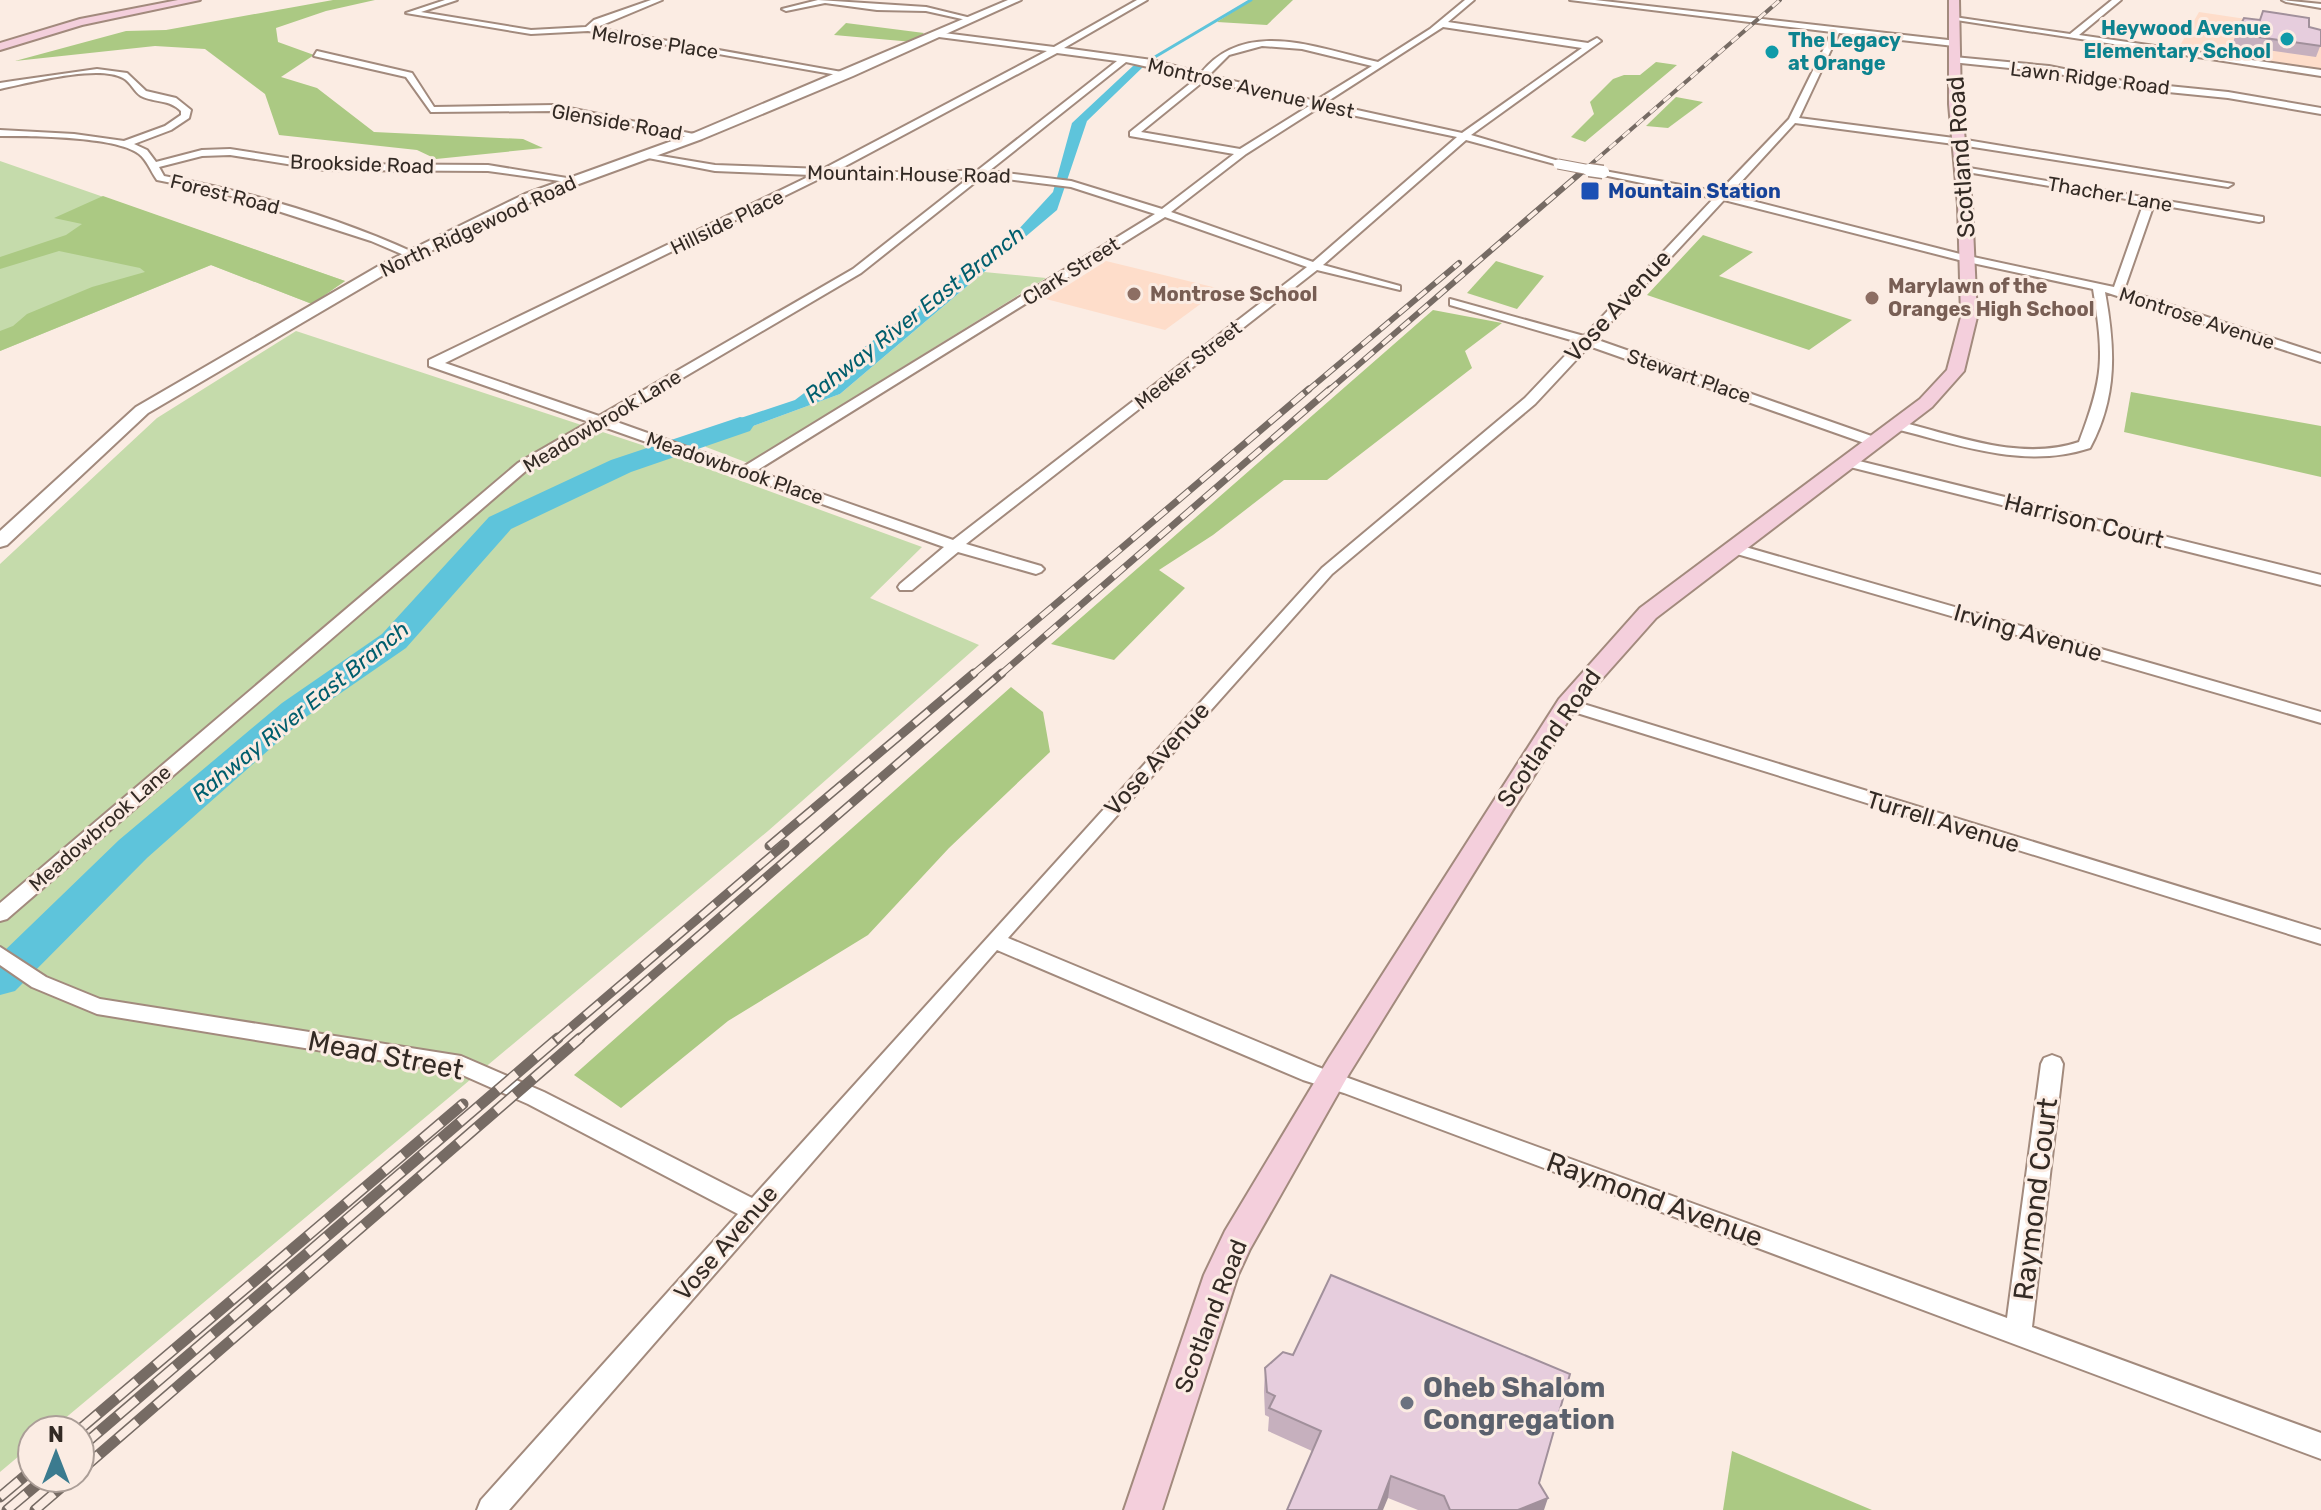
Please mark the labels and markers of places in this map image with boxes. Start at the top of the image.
place label: Heywood Avenue Elementary School [2084,16,2271,63]
place label: The Legacy at Orange [1788,28,1901,75]
marker: Heywood Avenue Elementary School [2278,30,2296,48]
marker: The Legacy at Orange [1763,43,1781,61]
place label: Mountain Station [1608,179,1781,203]
marker: Mountain Station [1579,180,1601,202]
place label: Marylawn of the Oranges High School [1888,274,2094,321]
place label: Montrose School [1150,282,1318,306]
marker: Montrose School [1125,285,1143,303]
marker: Marylawn of the Oranges High School [1863,289,1881,307]
place label: Oheb Shalom Congregation [1423,1371,1615,1436]
marker: Oheb Shalom Congregation [1398,1394,1416,1412]

